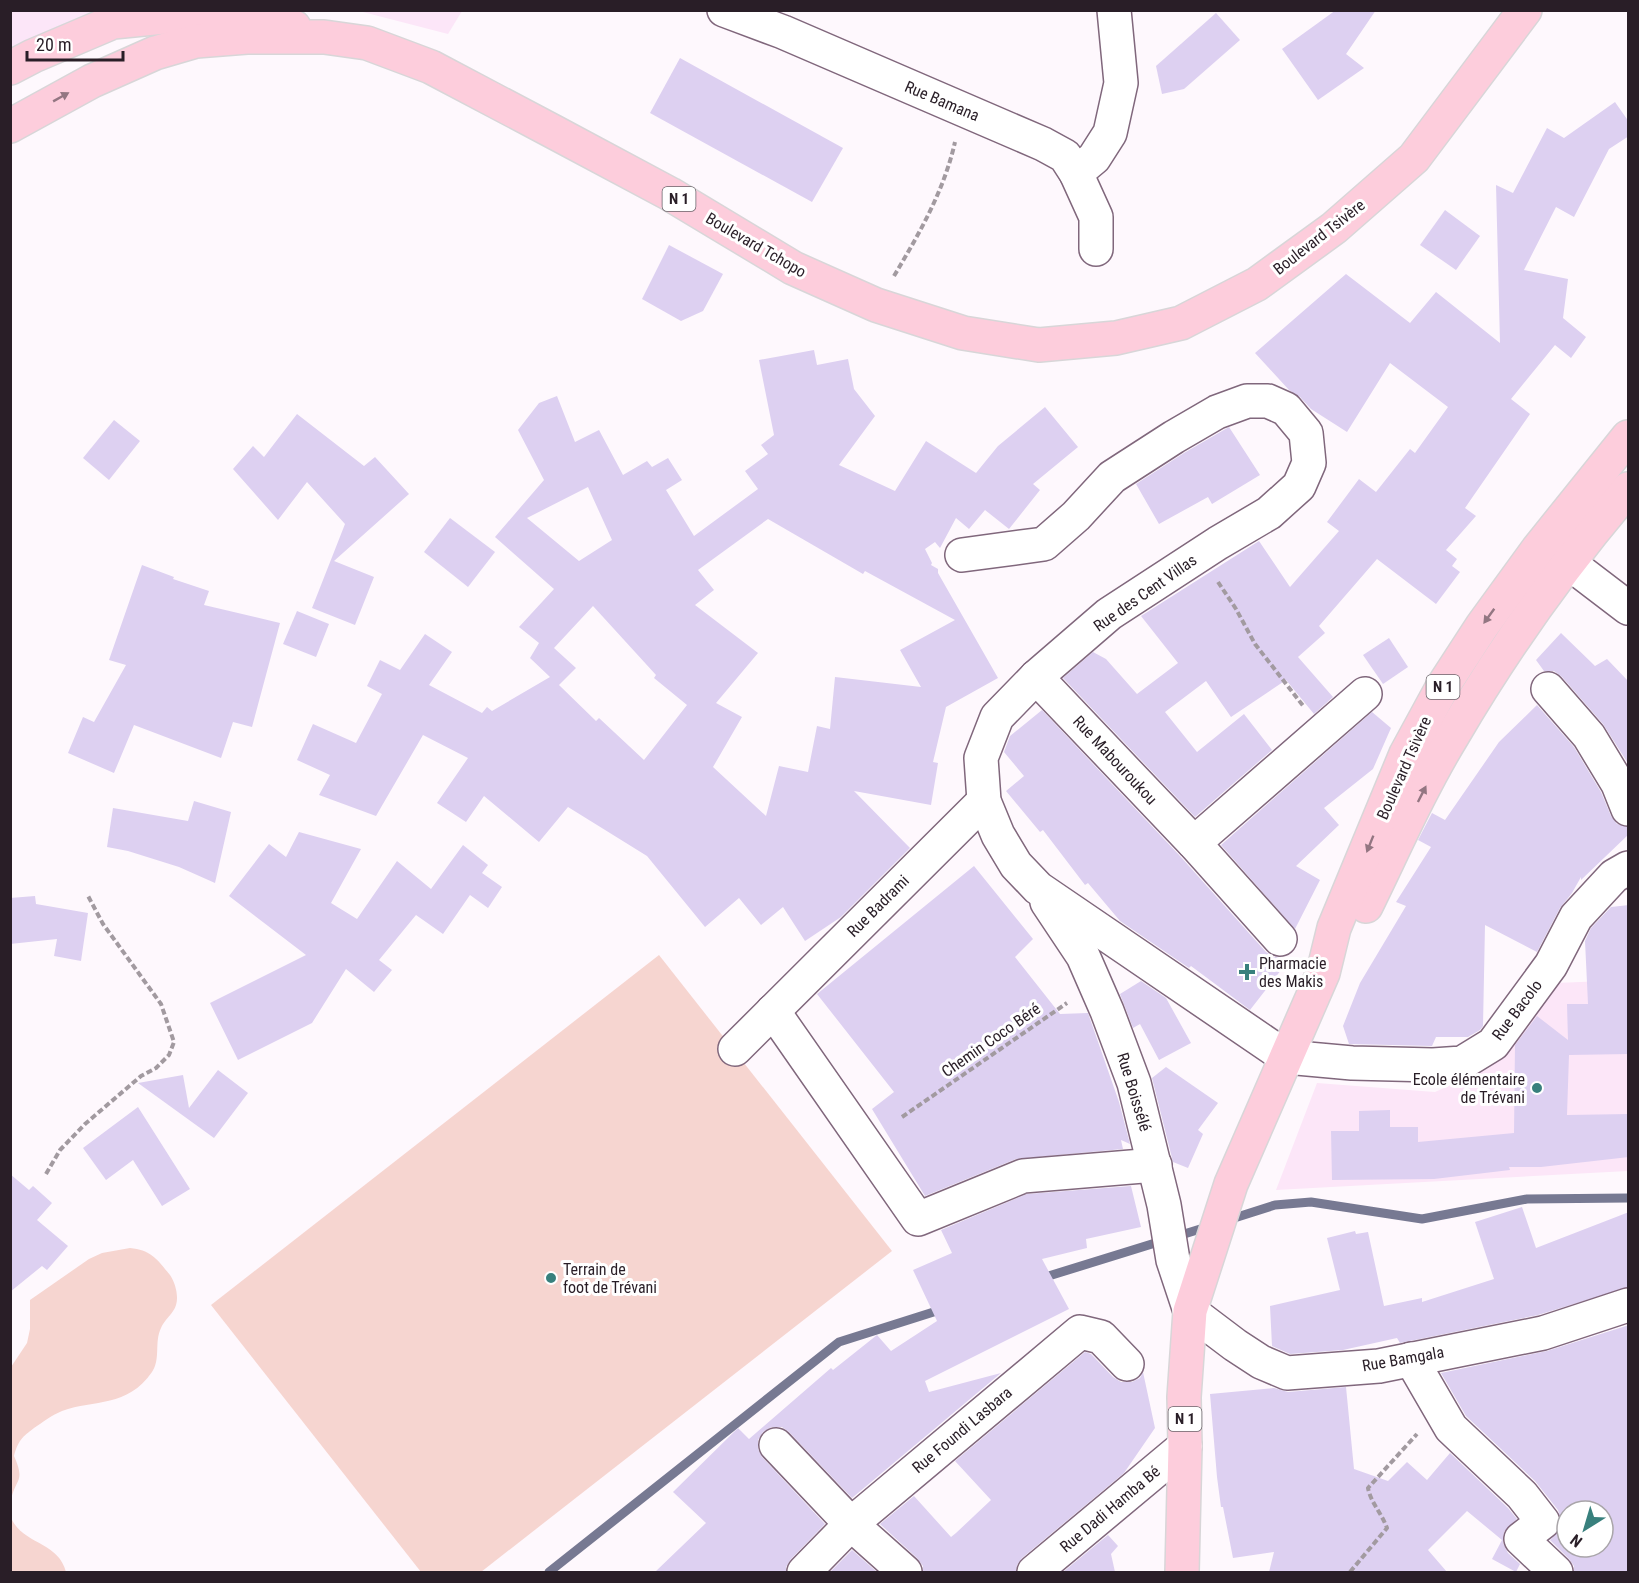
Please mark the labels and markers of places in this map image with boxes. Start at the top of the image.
place label: Pharmacie des Makis [1259,954,1326,991]
marker: Pharmacie des Makis [1240,965,1254,979]
place label: Ecole élémentaire de Trévani [1413,1070,1525,1107]
marker: Ecole élémentaire de Trévani [1530,1081,1544,1095]
place label: Terrain de foot de Trévani [563,1260,657,1297]
marker: Terrain de foot de Trévani [544,1271,558,1285]

